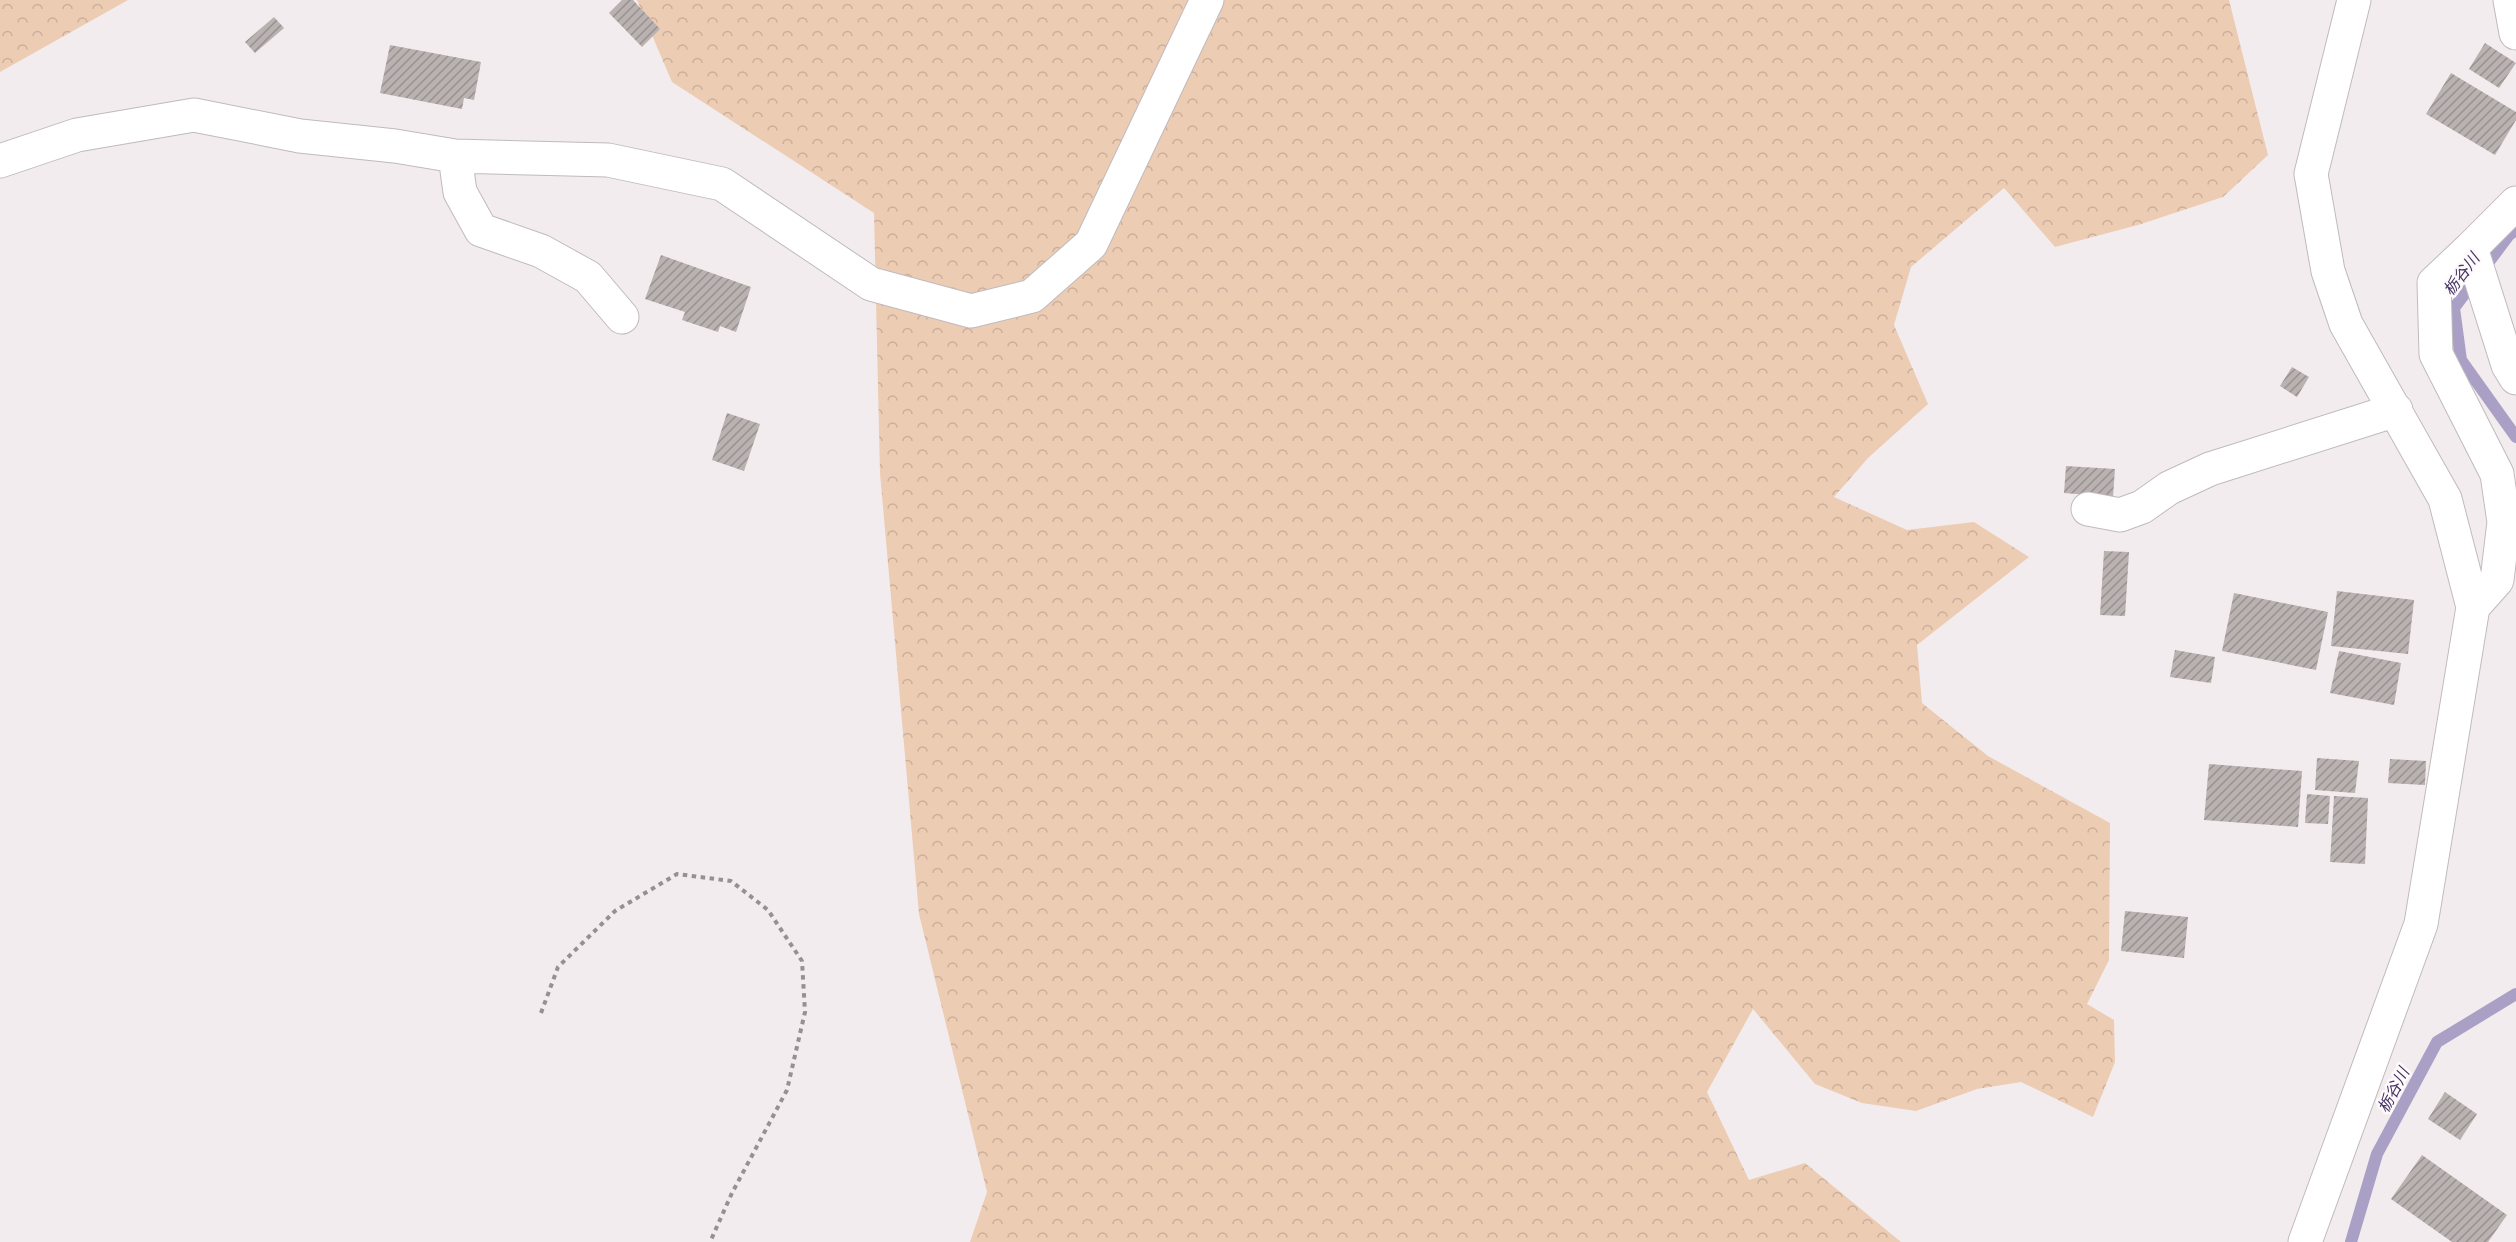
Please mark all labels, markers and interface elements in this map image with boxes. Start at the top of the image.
water label: 栃谷川 [2438,247,2486,300]
water label: 栃谷川 [2372,1062,2416,1117]

